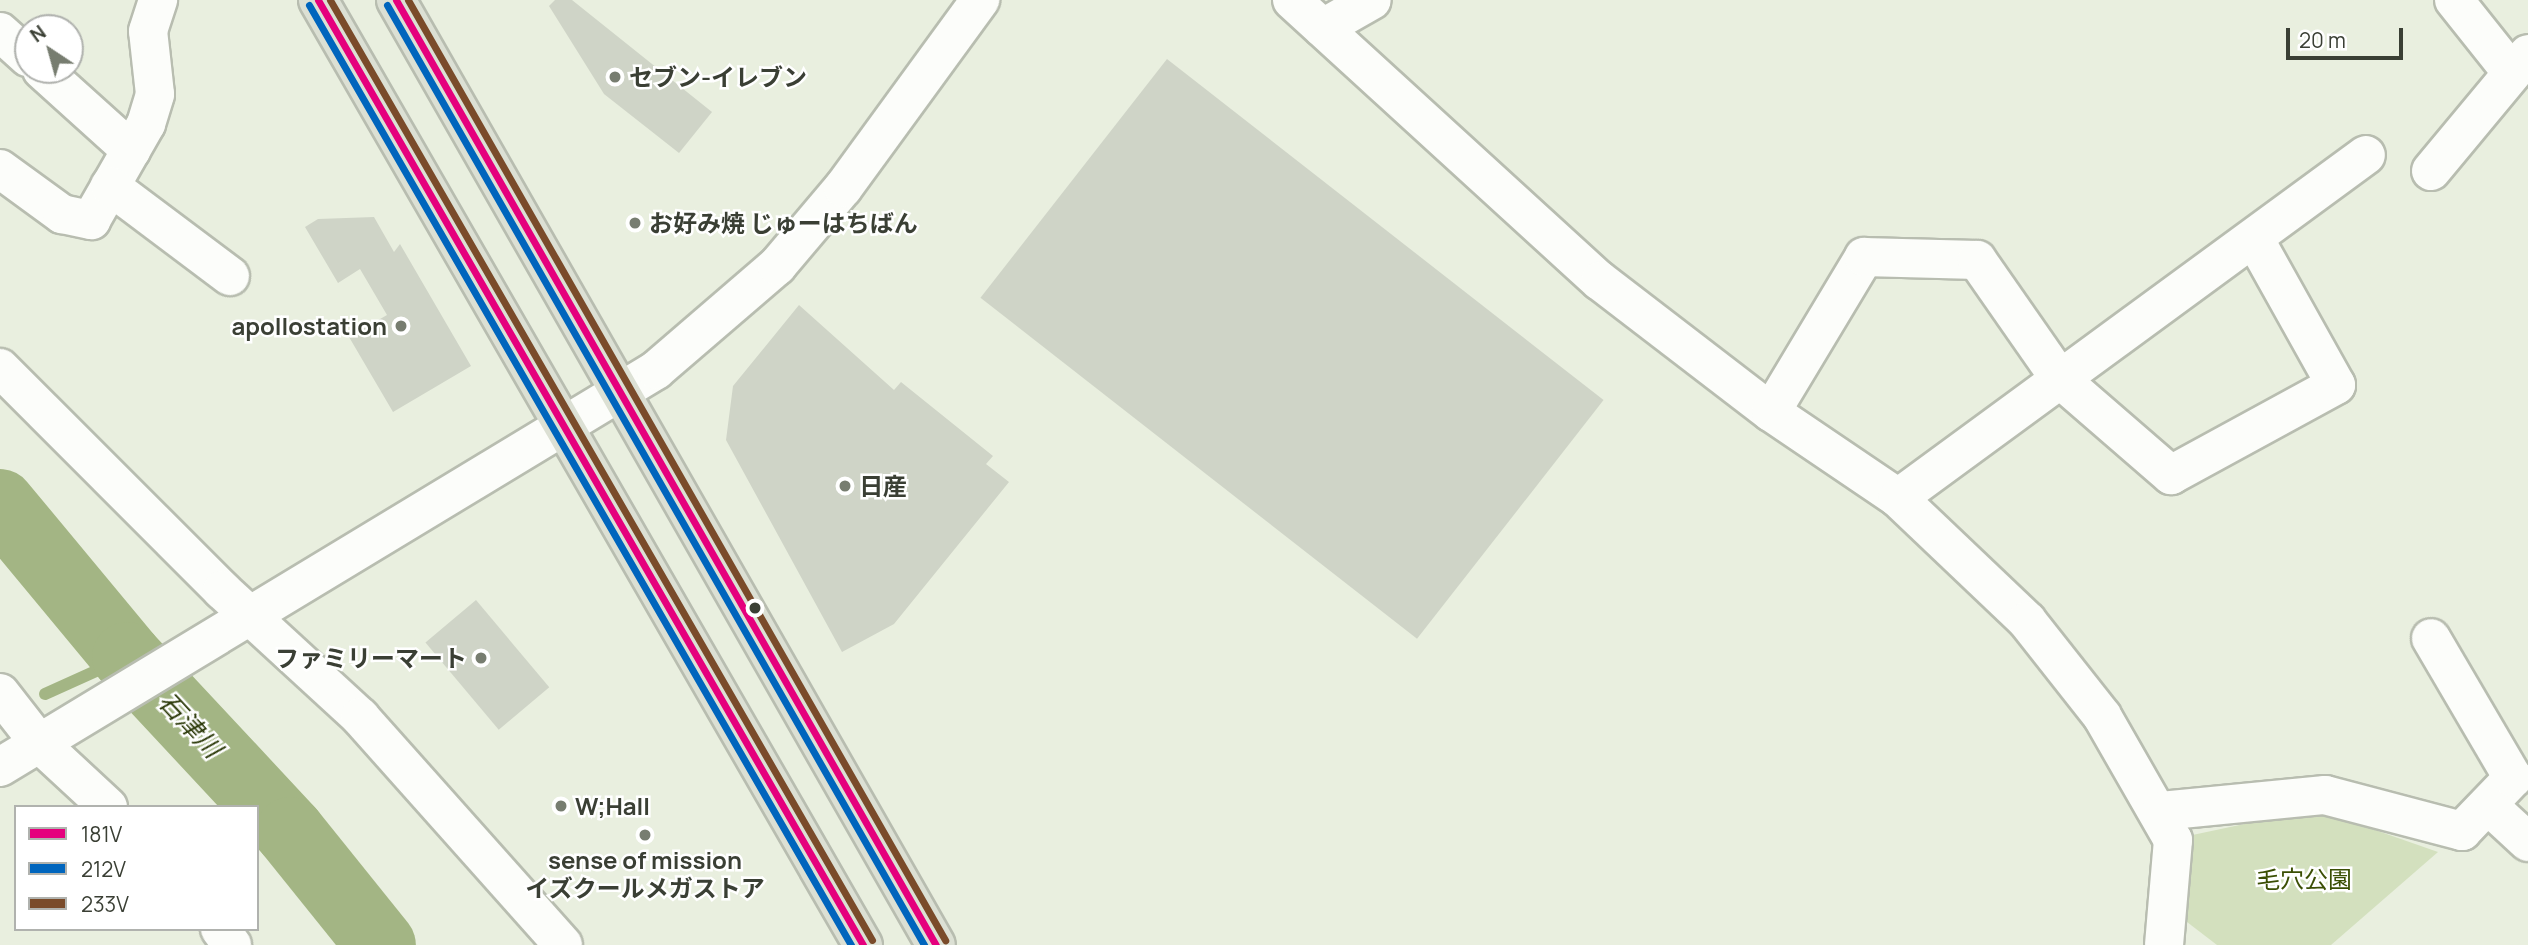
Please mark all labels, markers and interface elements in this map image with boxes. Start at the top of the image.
north arrow [14,14,84,84]
scale bar [2290,14,2407,58]
text: N [25,19,51,48]
text: 20 m [2299,26,2346,54]
place label: セブン-イレブン [629,63,807,91]
marker: セブン-イレブン [607,69,623,85]
place label: お好み焼 じゅーはちばん [649,209,918,237]
marker: お好み焼 じゅーはちばん [627,215,643,231]
place label: apollostation [231,312,387,340]
marker: apollostation [393,318,409,334]
place label: 日産 [859,472,907,500]
marker: 日産 [837,478,853,494]
unlabelled marker [748,601,762,615]
place label: ファミリーマート [275,644,467,672]
marker: ファミリーマート [473,650,489,666]
water label: 石津川 [152,686,228,764]
place label: W;Hall [575,792,650,820]
marker: W;Hall [553,798,569,814]
legend [14,805,259,931]
text: 181V [81,820,122,848]
marker: sense of mission イズクールメガストア [637,827,653,843]
place label: sense of mission イズクールメガストア [525,846,765,902]
text: 212V [81,855,126,883]
park label: 毛穴公園 [2256,865,2352,893]
text: 233V [81,890,129,918]

